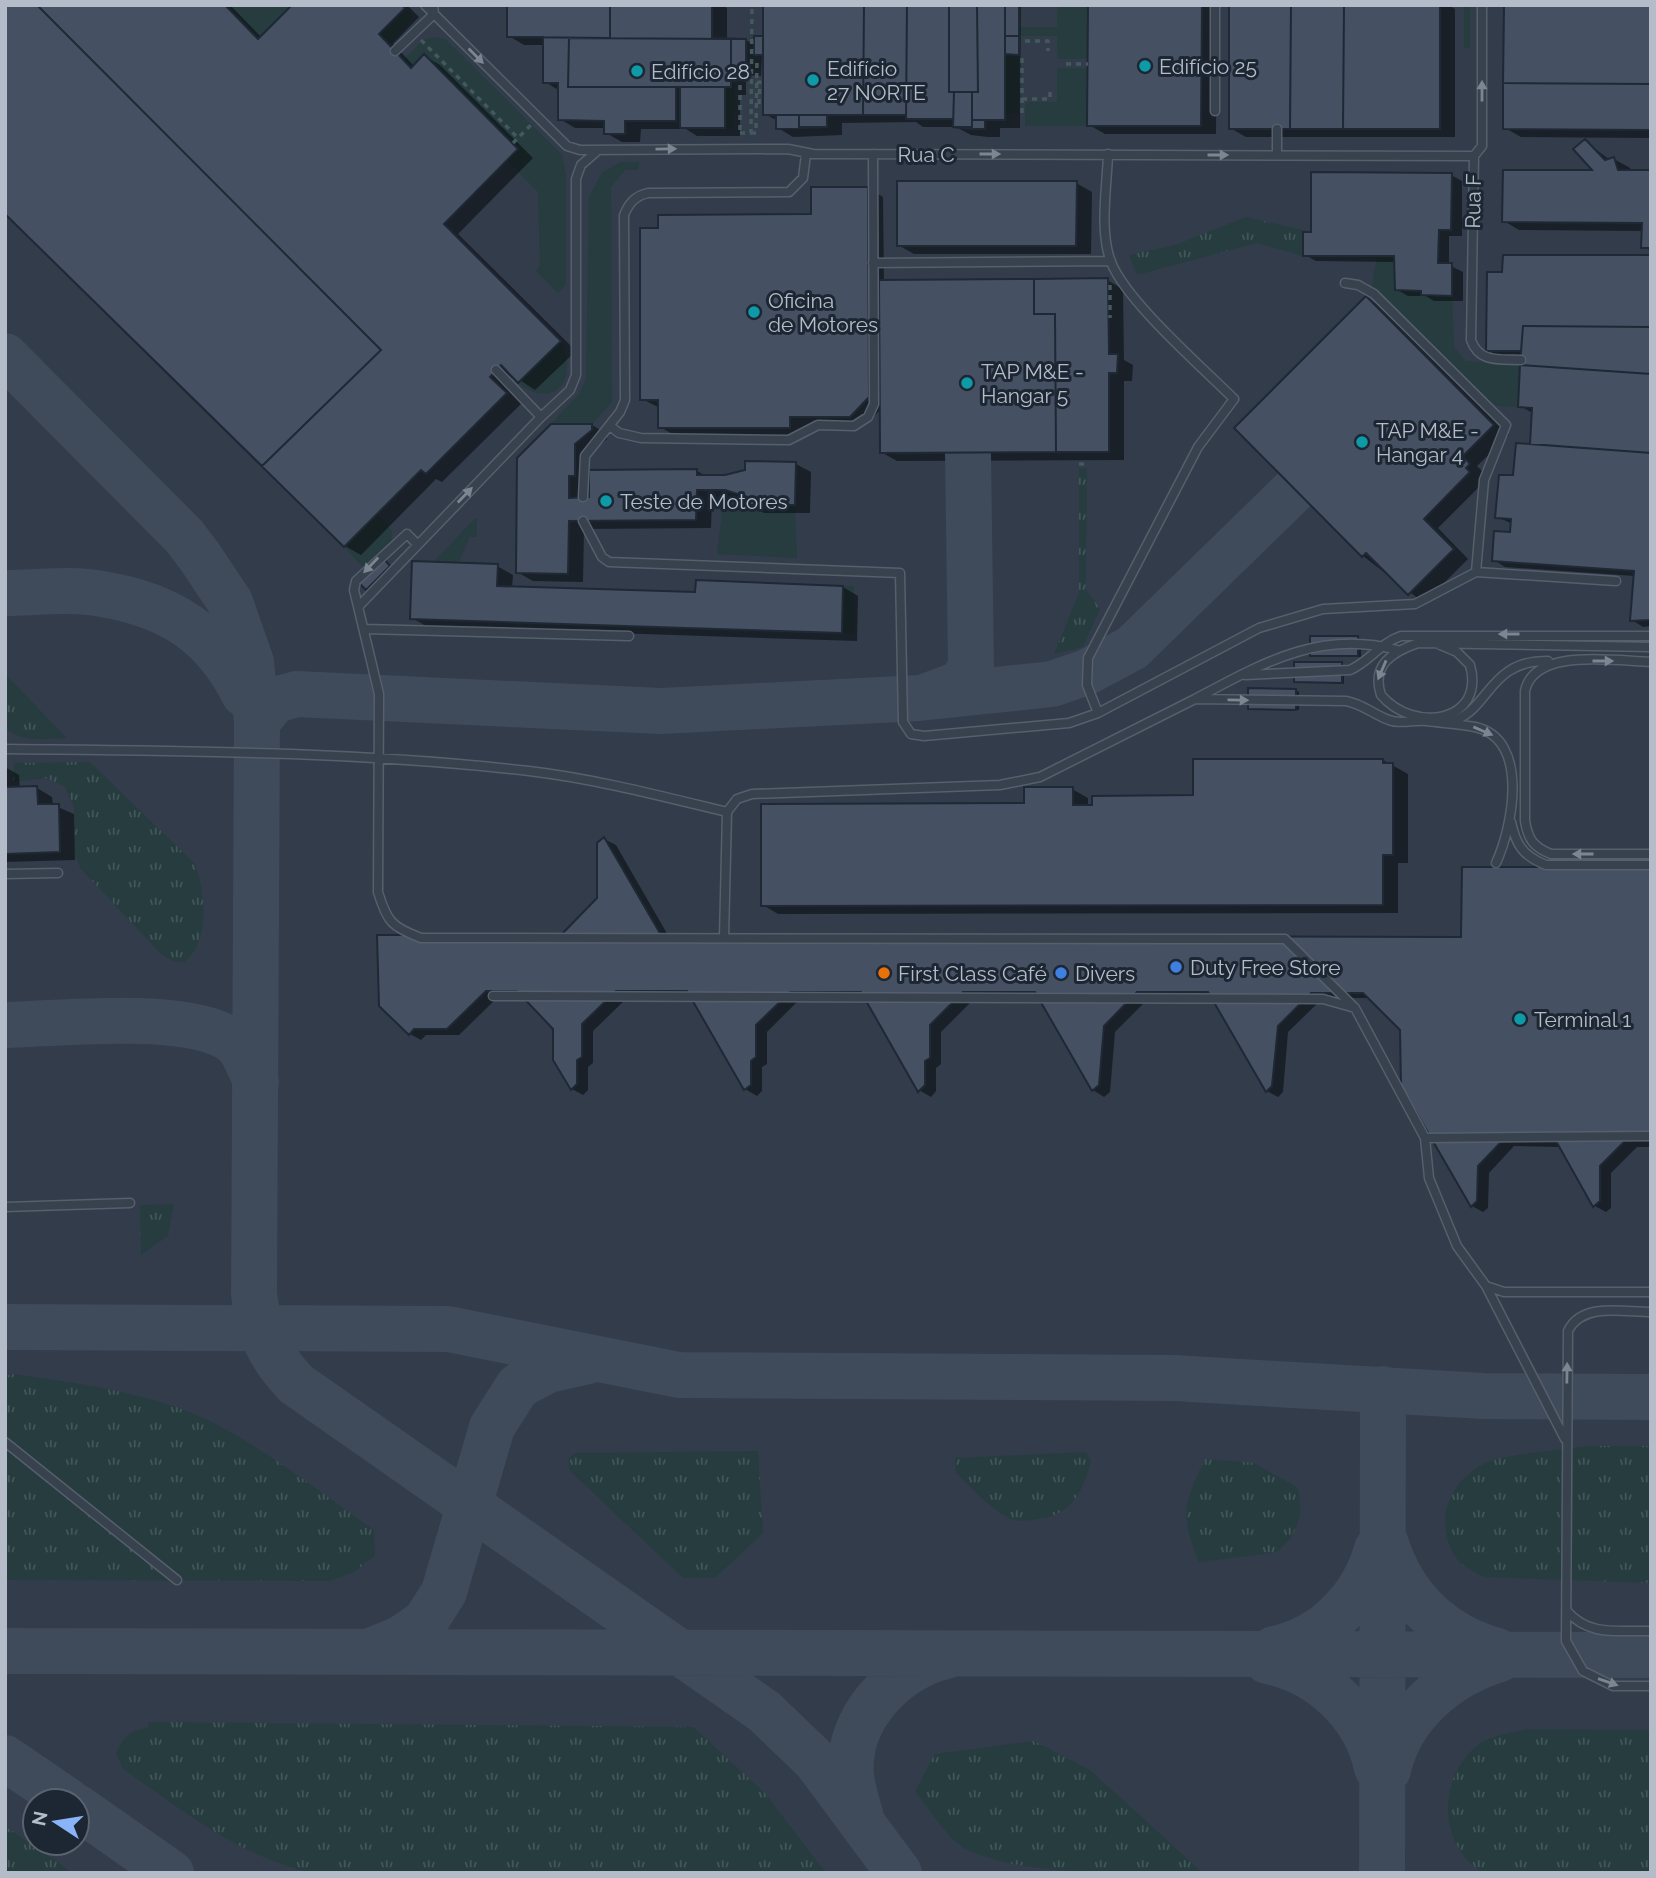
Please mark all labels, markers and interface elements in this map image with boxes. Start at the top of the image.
one-way arrow [468,47,485,64]
place label: Edifício 25 [1159,54,1257,79]
place label: Edifício 27 NORTE [827,56,926,105]
marker: Edifício 25 [1137,58,1153,74]
place label: Edifício 28 [651,59,750,84]
marker: Edifício 28 [629,63,645,79]
marker: Edifício 27 NORTE [805,72,821,88]
one-way arrow [1476,79,1488,101]
street label: Rua C [897,142,955,167]
one-way arrow [655,144,677,155]
one-way arrow [980,148,1002,160]
one-way arrow [1207,149,1229,160]
street label: Rua F [1460,173,1486,229]
place label: Oficina de Motores [768,288,878,337]
marker: Oficina de Motores [746,304,762,320]
place label: TAP M&E - Hangar 5 [981,359,1084,408]
marker: TAP M&E - Hangar 5 [959,375,975,391]
place label: TAP M&E - Hangar 4 [1376,418,1479,467]
marker: TAP M&E - Hangar 4 [1354,434,1370,450]
one-way arrow [456,487,473,504]
place label: Teste de Motores [620,489,788,514]
marker: Teste de Motores [598,493,614,509]
one-way arrow [364,556,380,573]
one-way arrow [1498,628,1520,640]
one-way arrow [1592,655,1614,667]
one-way arrow [1377,660,1388,681]
one-way arrow [1227,694,1249,706]
one-way arrow [1473,726,1494,737]
one-way arrow [1571,848,1593,860]
place label: Duty Free Store [1190,955,1341,980]
marker: Duty Free Store [1168,959,1184,975]
place label: First Class Café [898,961,1047,986]
place label: Divers [1075,961,1135,986]
marker: First Class Café [876,965,892,981]
marker: Divers [1053,965,1069,981]
place label: Terminal 1 [1534,1007,1631,1032]
marker: Terminal 1 [1512,1011,1528,1027]
one-way arrow [1562,1362,1573,1384]
one-way arrow [1598,1677,1619,1688]
north arrow [21,1787,91,1857]
text: N [27,1809,52,1828]

